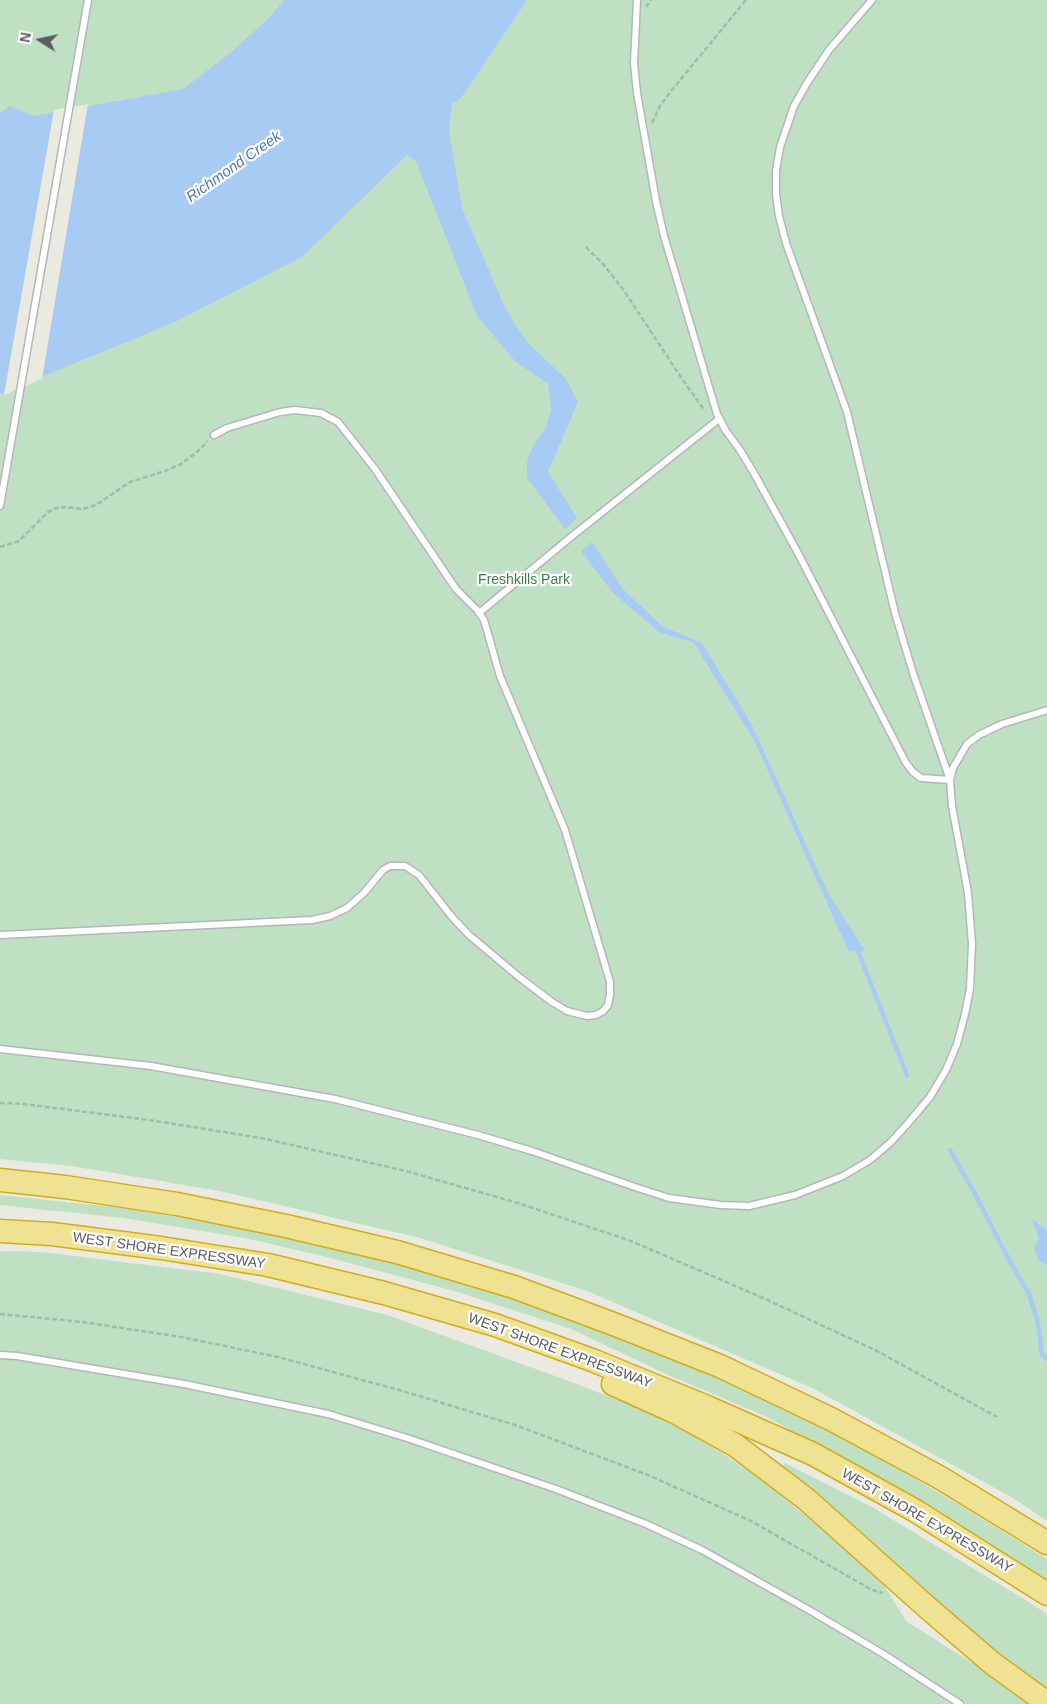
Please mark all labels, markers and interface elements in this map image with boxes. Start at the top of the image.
north arrow [15,15,65,65]
text: N [16,31,34,44]
water label: Richmond Creek [183,128,285,206]
park label: Freshkills Park [478,572,570,588]
street label: WEST SHORE EXPRESSWAY [72,1229,266,1273]
street label: WEST SHORE EXPRESSWAY [466,1310,654,1392]
street label: WEST SHORE EXPRESSWAY [839,1465,1015,1577]

